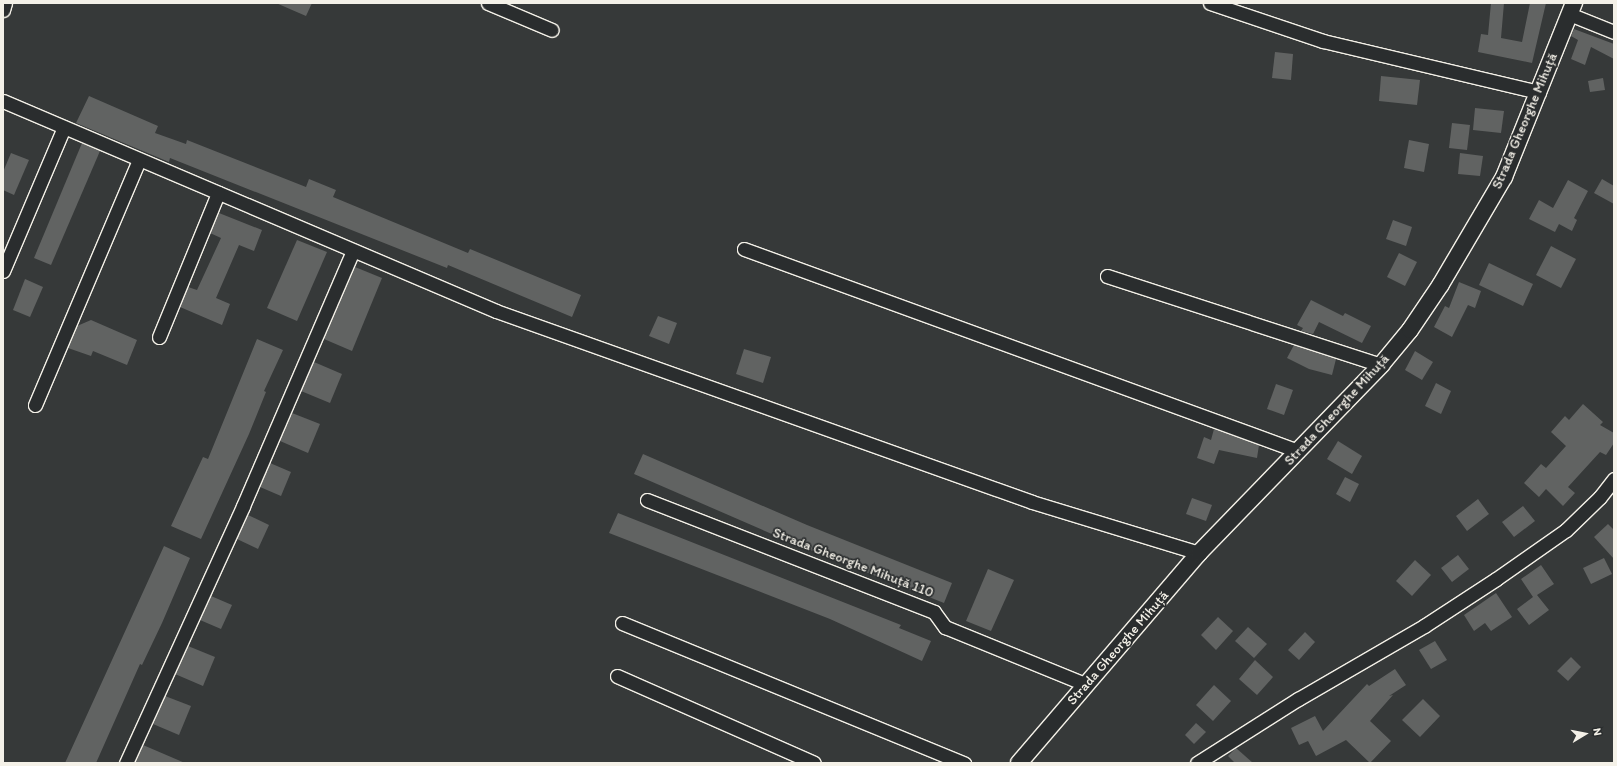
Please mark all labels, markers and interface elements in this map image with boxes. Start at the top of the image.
street label: Strada Gheorghe Mihuță [1489,50,1561,192]
street label: Strada Gheorghe Mihuță [1281,351,1393,469]
street label: Strada Gheorghe Mihuță 110 [770,524,936,602]
street label: Strada Gheorghe Mihuță [1064,587,1172,709]
north arrow [1565,714,1605,754]
text: N [1590,727,1604,737]

